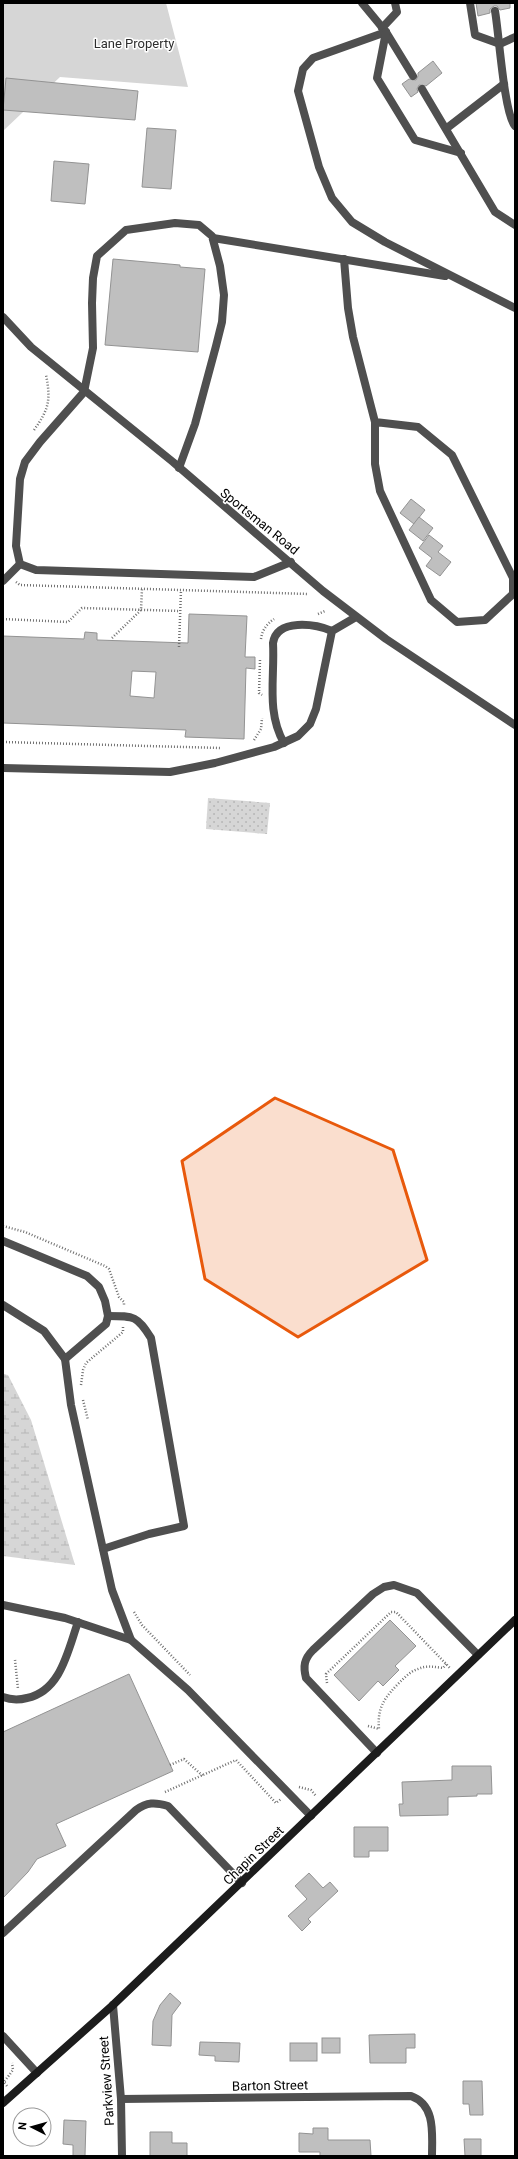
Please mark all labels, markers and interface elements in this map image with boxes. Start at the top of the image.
park label: Lane Property [94,36,174,51]
street label: Sportsman Road [217,485,302,558]
street label: Chapin Street [220,1823,287,1888]
street label: Parkview Street [96,2036,117,2126]
street label: Barton Street [232,2077,308,2094]
north arrow [12,2107,52,2147]
text: N [16,2121,29,2131]

